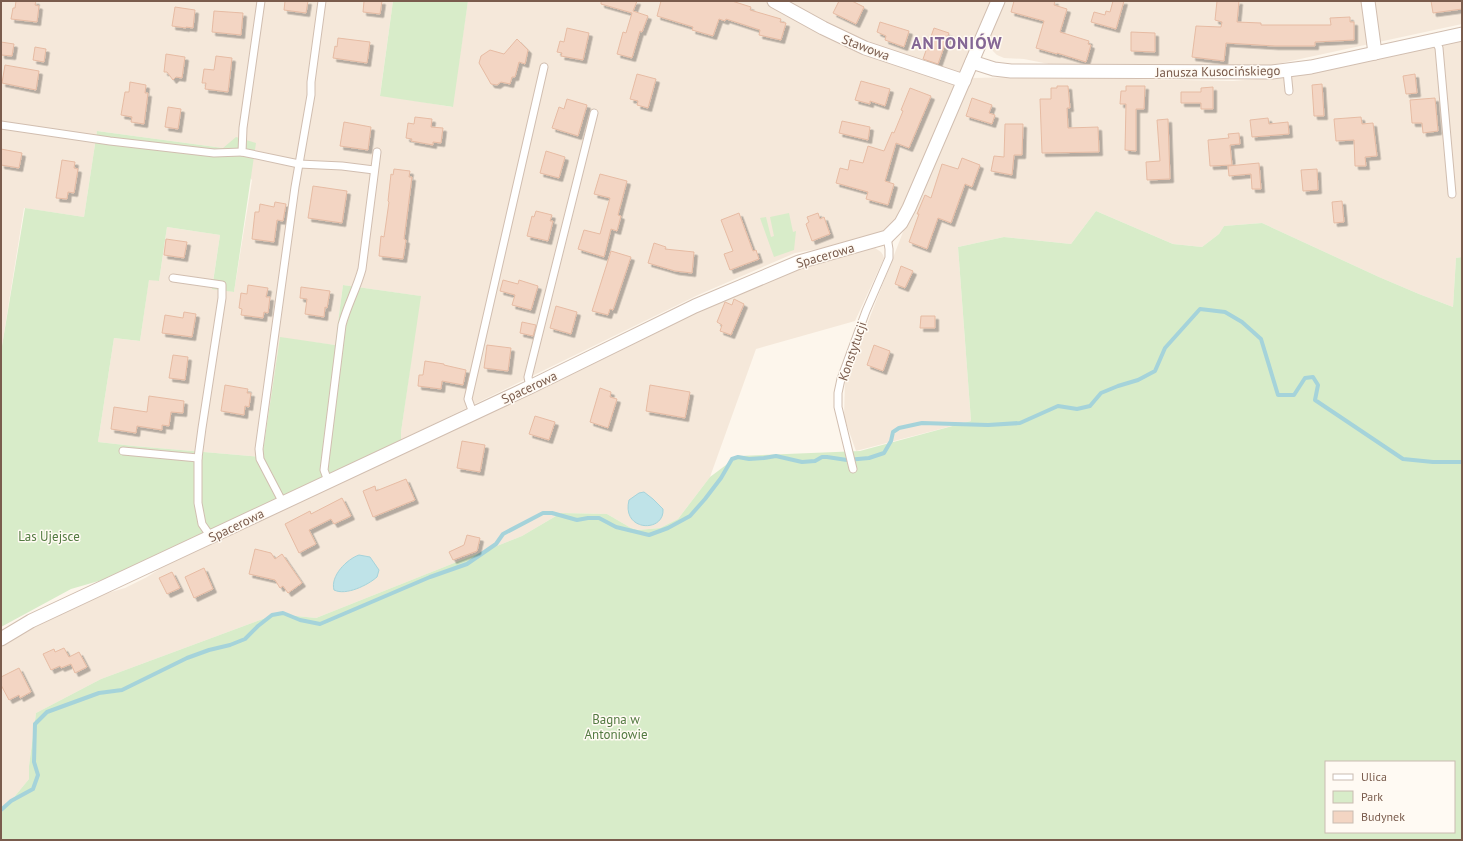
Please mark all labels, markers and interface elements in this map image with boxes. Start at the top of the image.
street label: Stawowa [839,31,892,64]
district label: ANTONIÓW [911,32,1003,54]
street label: Janusza Kusocińskiego [1155,62,1280,81]
street label: Spacerowa [794,239,856,272]
street label: Konstytucji [834,319,871,383]
street label: Spacerowa [499,367,560,408]
street label: Spacerowa [206,505,267,546]
park label: Las Ujejsce [18,528,80,545]
park label: Bagna w Antoniowie [584,711,648,743]
legend [1325,761,1455,833]
text: Ulica [1361,769,1387,784]
text: Park [1361,789,1383,804]
text: Budynek [1361,809,1405,824]

